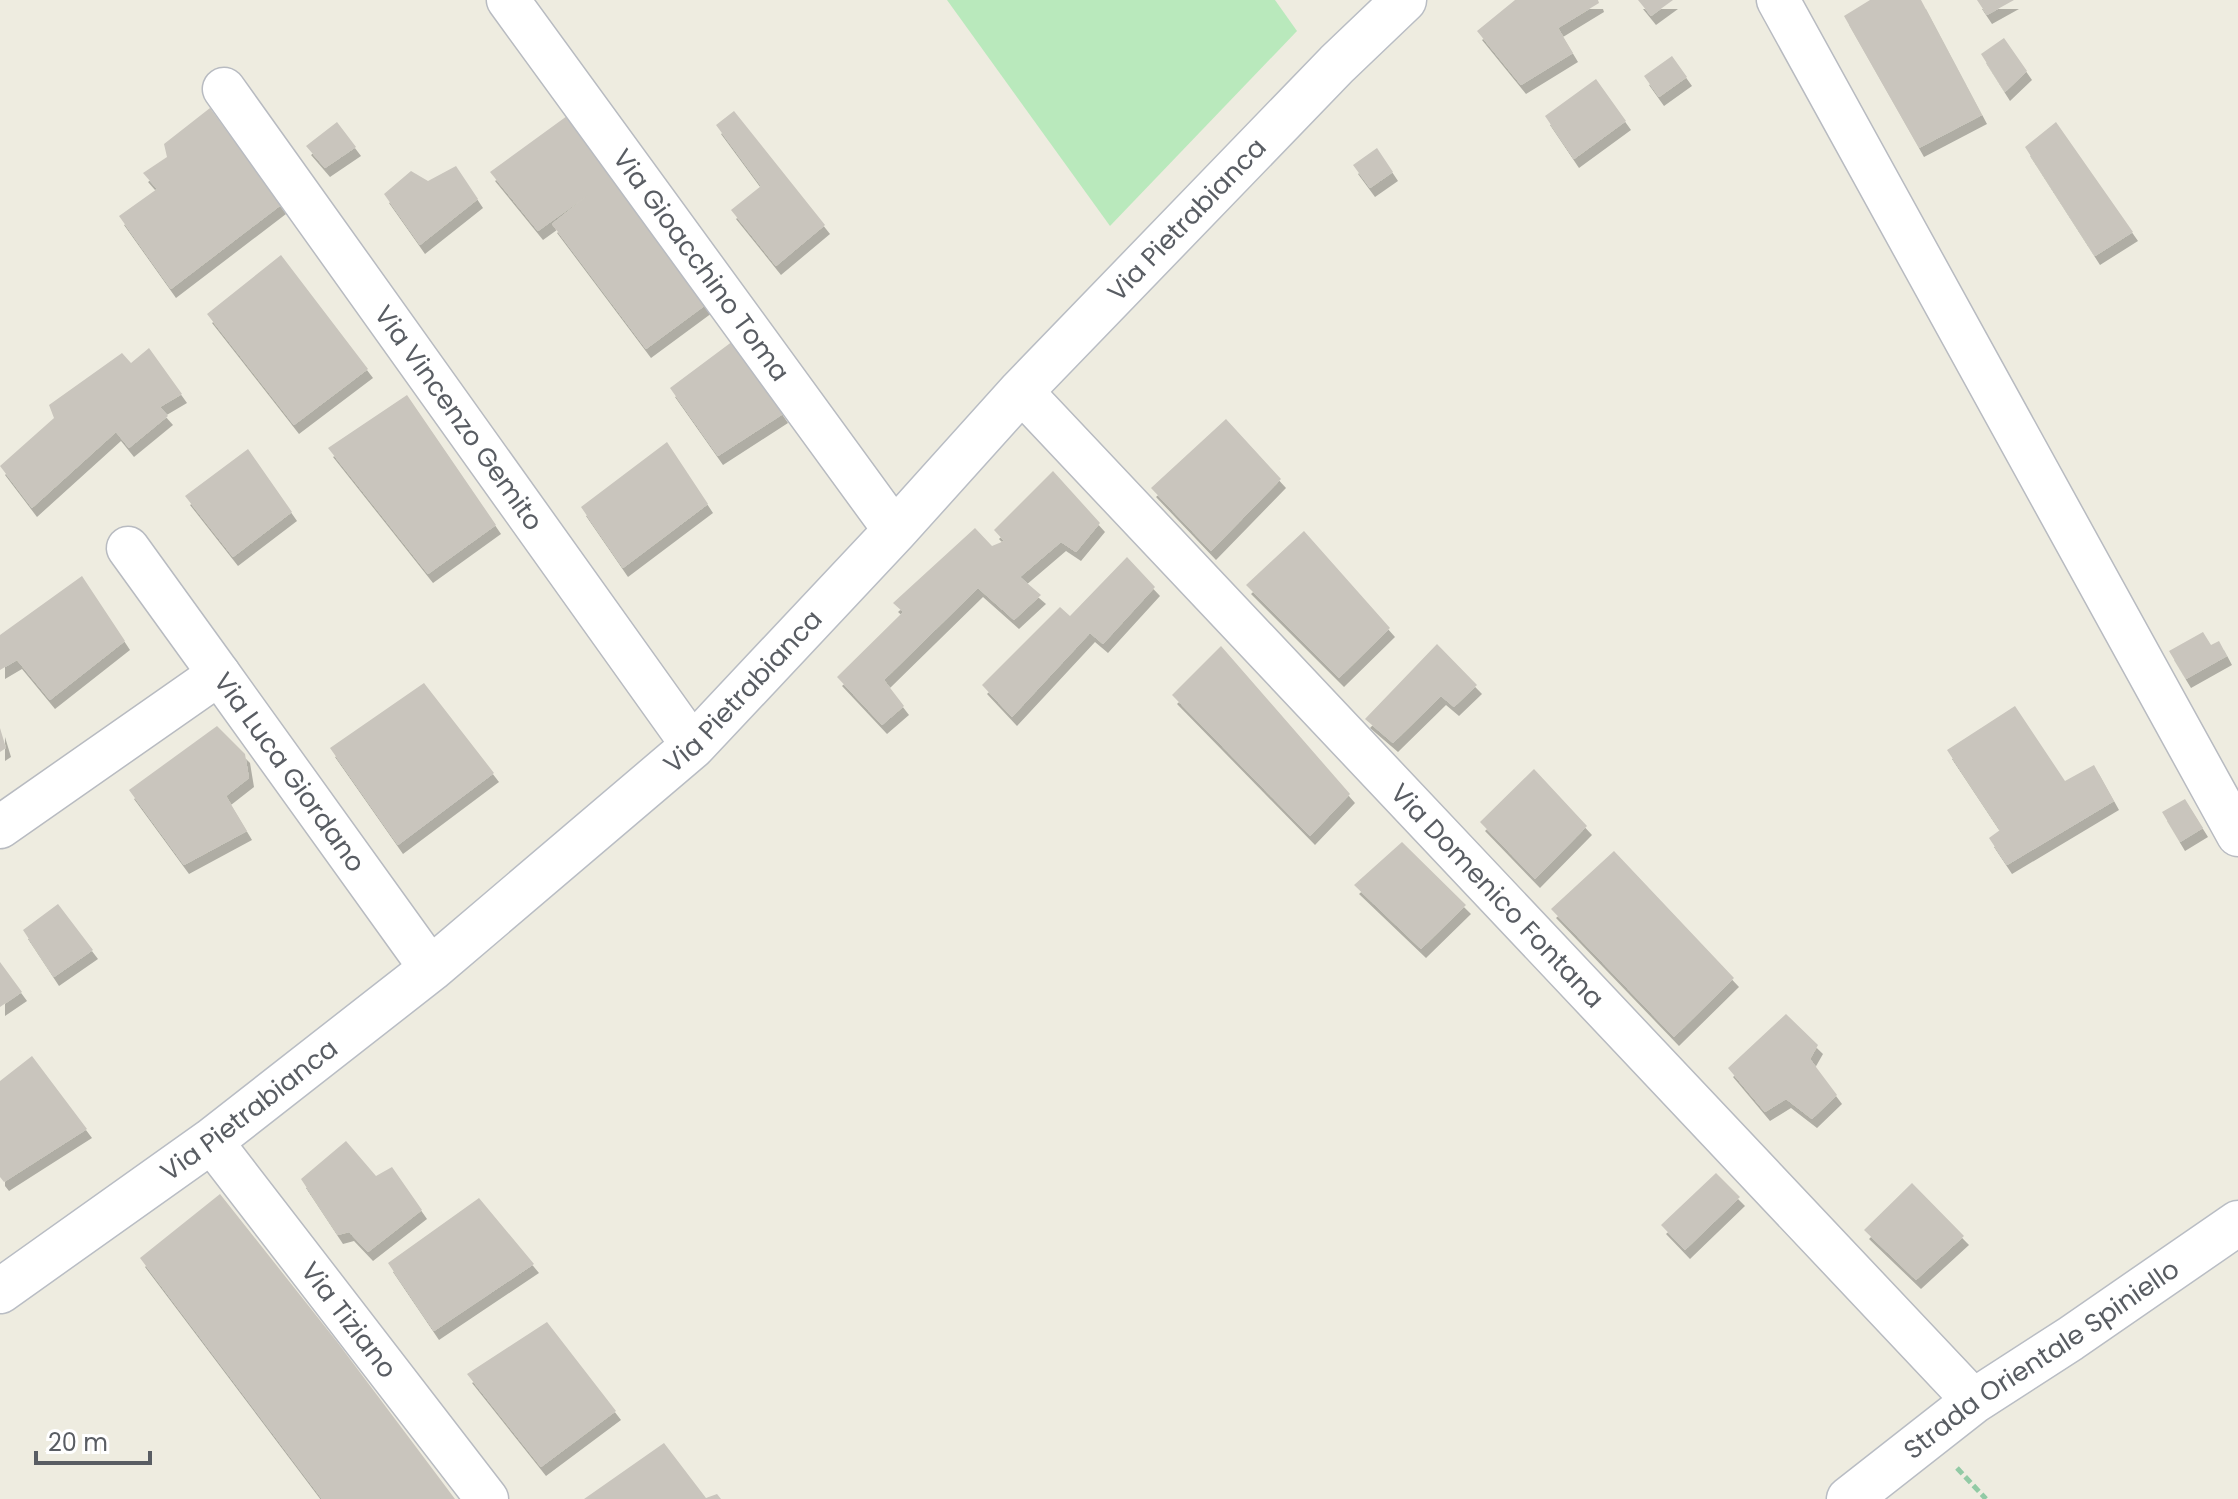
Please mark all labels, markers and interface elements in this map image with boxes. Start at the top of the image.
street label: Via Pietrabianca [1099,130,1274,309]
street label: Via Gioacchino Toma [604,142,798,389]
street label: Via Vincenzo Gemito [366,298,551,538]
street label: Via Pietrabianca [656,602,830,781]
street label: Via Luca Giordano [205,665,374,879]
street label: Via Domenico Fontana [1382,776,1612,1016]
street label: Via Pietrabianca [153,1031,345,1189]
street label: Strada Orientale Spiniello [1896,1251,2186,1467]
street label: Via Tiziano [293,1254,405,1386]
scale bar [36,1415,150,1465]
text: 20 m [48,1426,108,1459]

